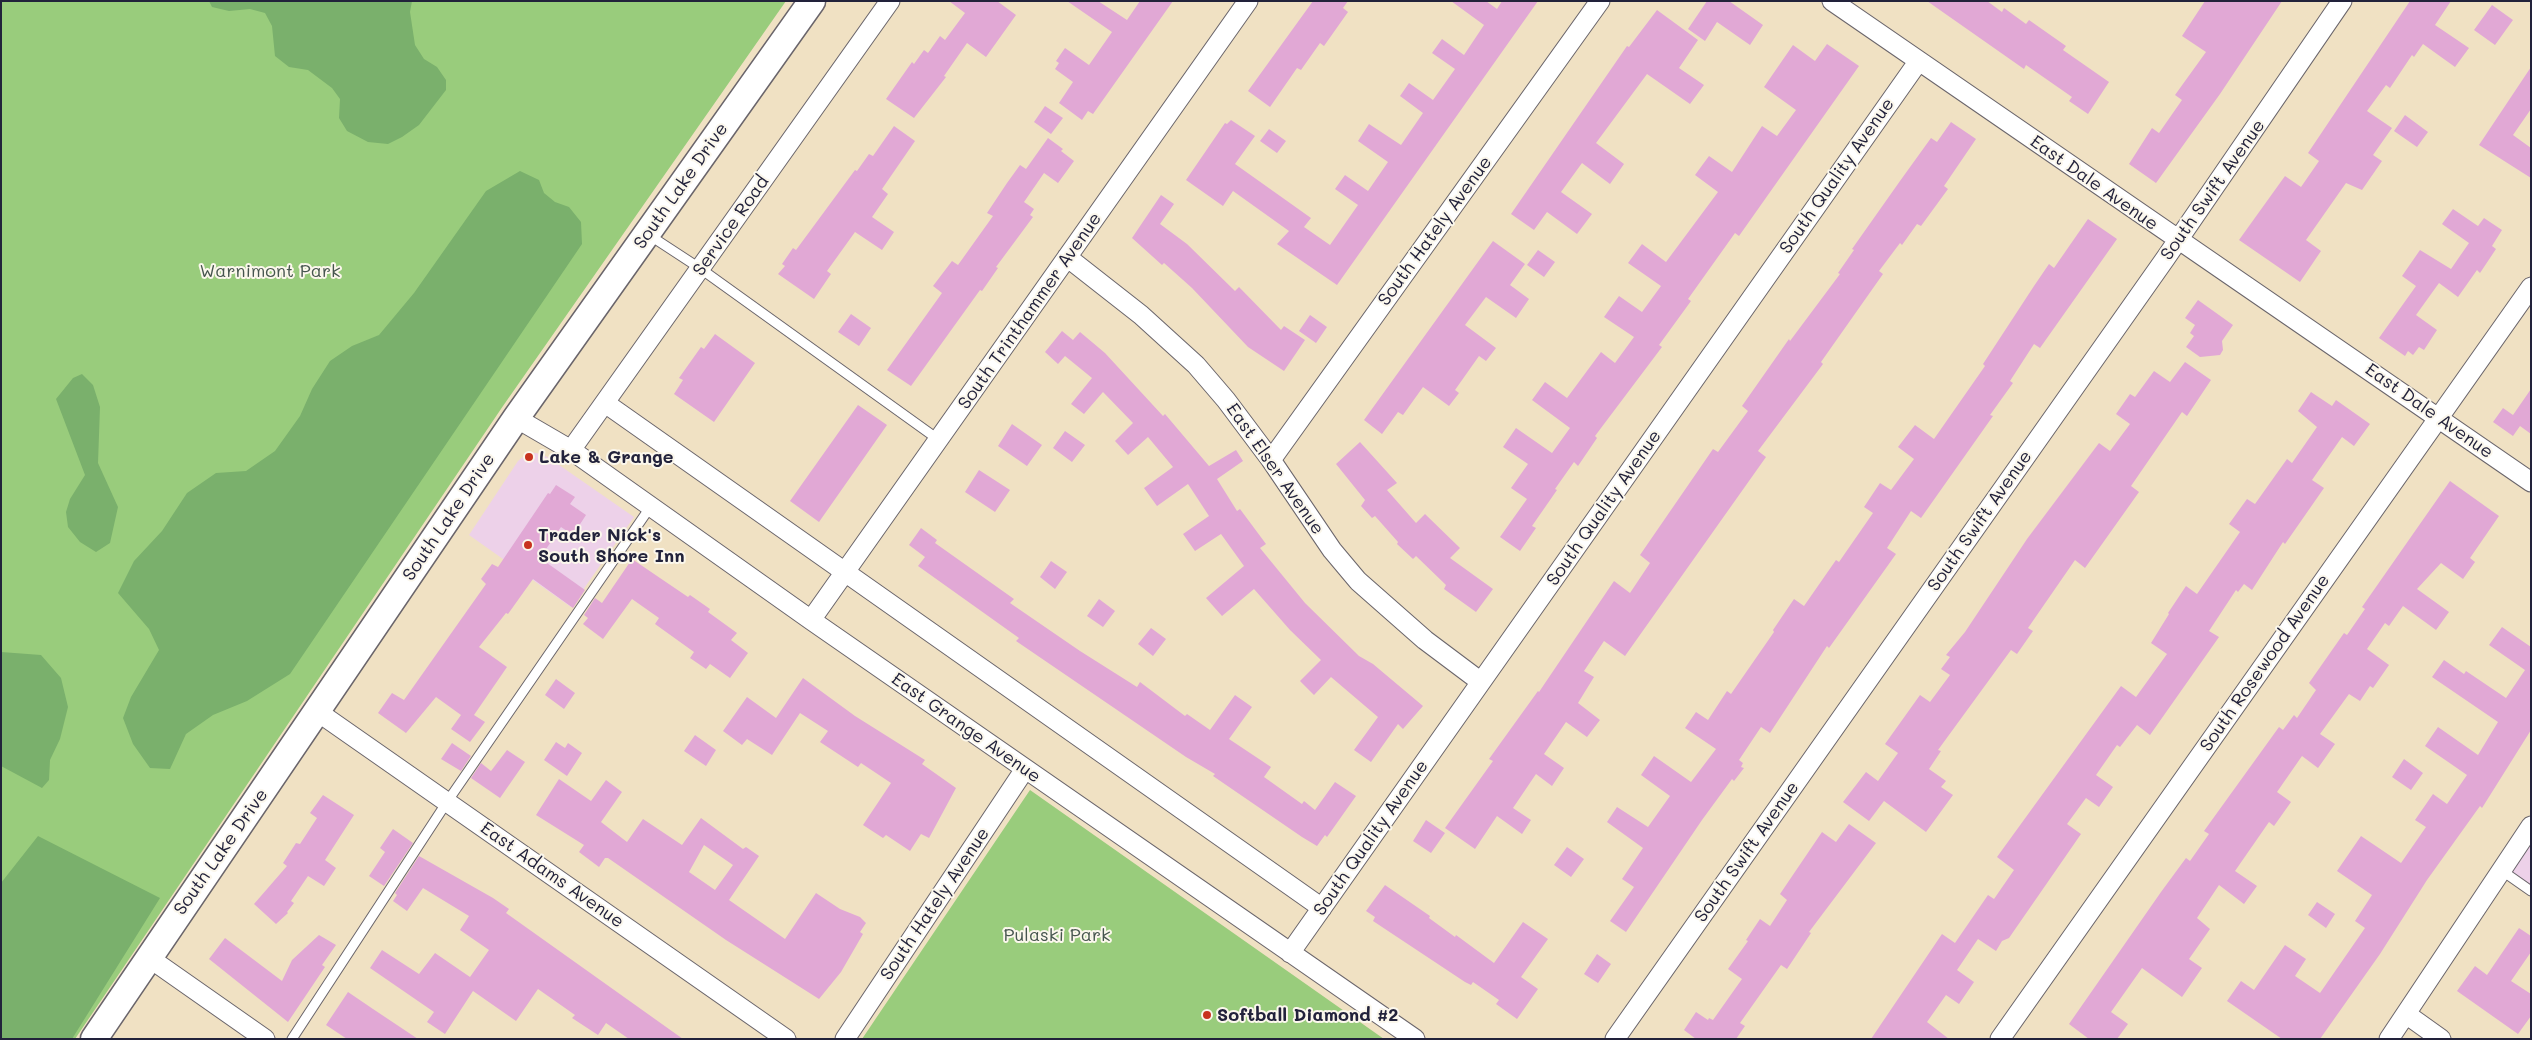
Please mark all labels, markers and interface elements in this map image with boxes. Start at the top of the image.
street label: South Quality Avenue [1775,94,1899,258]
street label: South Swift Avenue [2156,115,2270,265]
street label: South Lake Drive [629,119,733,253]
street label: East Dale Avenue [2026,131,2162,235]
street label: South Hately Avenue [1373,152,1497,310]
street label: Service Road [688,172,774,280]
street label: South Trinthammer Avenue [954,208,1106,414]
park label: Warnimont Park [199,260,341,282]
street label: East Dale Avenue [2361,359,2497,463]
street label: East Elser Avenue [1221,399,1329,539]
street label: South Quality Avenue [1542,426,1666,590]
place label: Lake & Grange [539,446,673,468]
street label: South Swift Avenue [1923,446,2037,596]
street label: South Lake Drive [398,449,500,585]
marker: Lake & Grange [523,451,535,463]
place label: Trader Nick's South Shore Inn [538,524,685,566]
marker: Trader Nick's South Shore Inn [522,539,534,551]
street label: South Rosewood Avenue [2196,570,2334,756]
street label: East Grange Avenue [887,668,1045,788]
street label: South Quality Avenue [1309,756,1433,920]
street label: South Swift Avenue [1690,777,1804,927]
street label: South Lake Drive [169,785,273,919]
street label: East Adams Avenue [476,817,628,933]
street label: South Hately Avenue [876,824,994,984]
park label: Pulaski Park [1004,924,1110,946]
place label: Softball Diamond #2 [1217,1004,1398,1026]
marker: Softball Diamond #2 [1201,1009,1213,1021]

